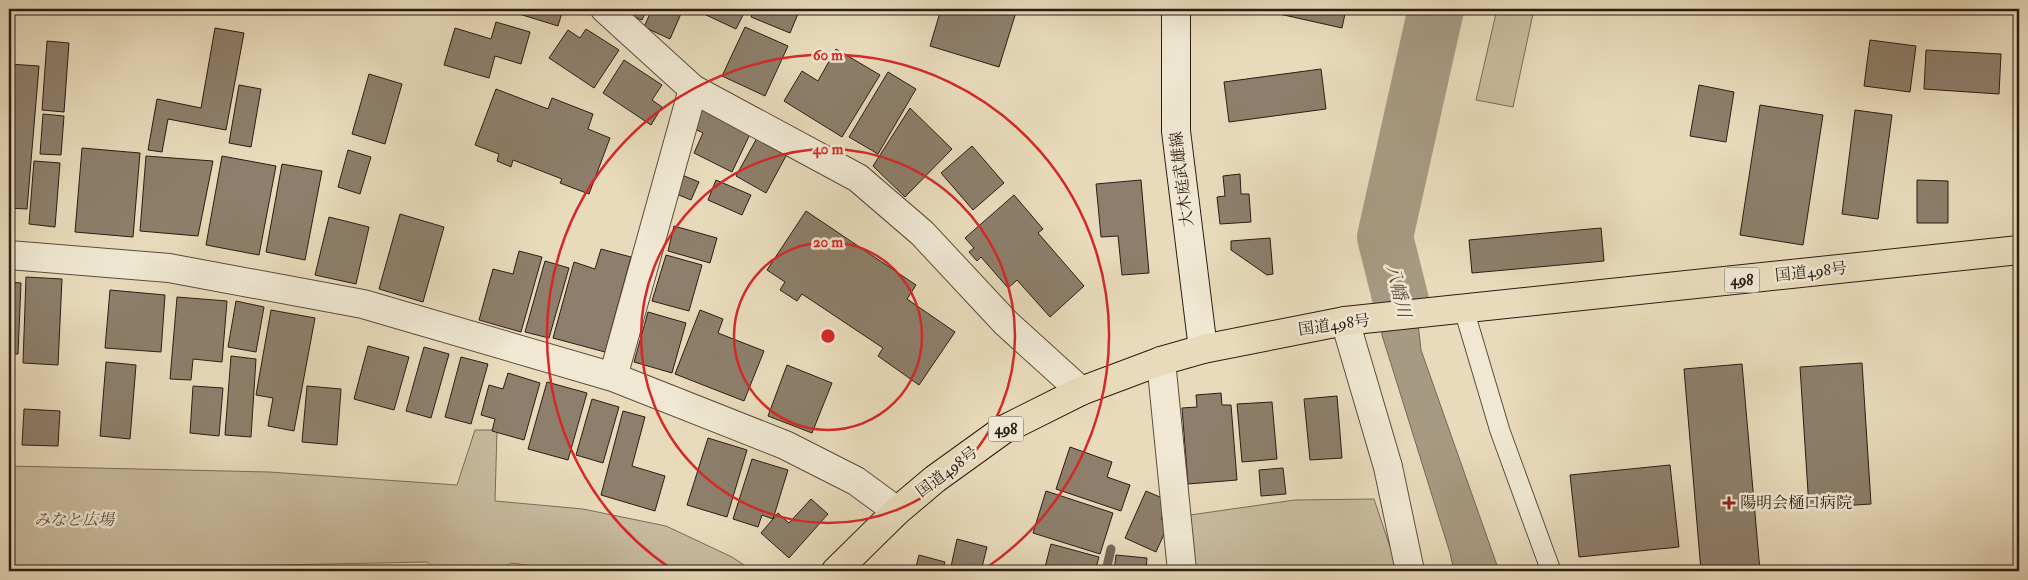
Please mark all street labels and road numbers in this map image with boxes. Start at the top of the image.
street label: 大木庭武雄線 [1166,130,1198,228]
street label: 国道498号 [1774,258,1848,286]
road number: 498 [1724,268,1760,292]
street label: 国道498号 [1297,310,1371,340]
road number: 498 [988,416,1024,442]
street label: 国道498号 [912,442,982,502]

